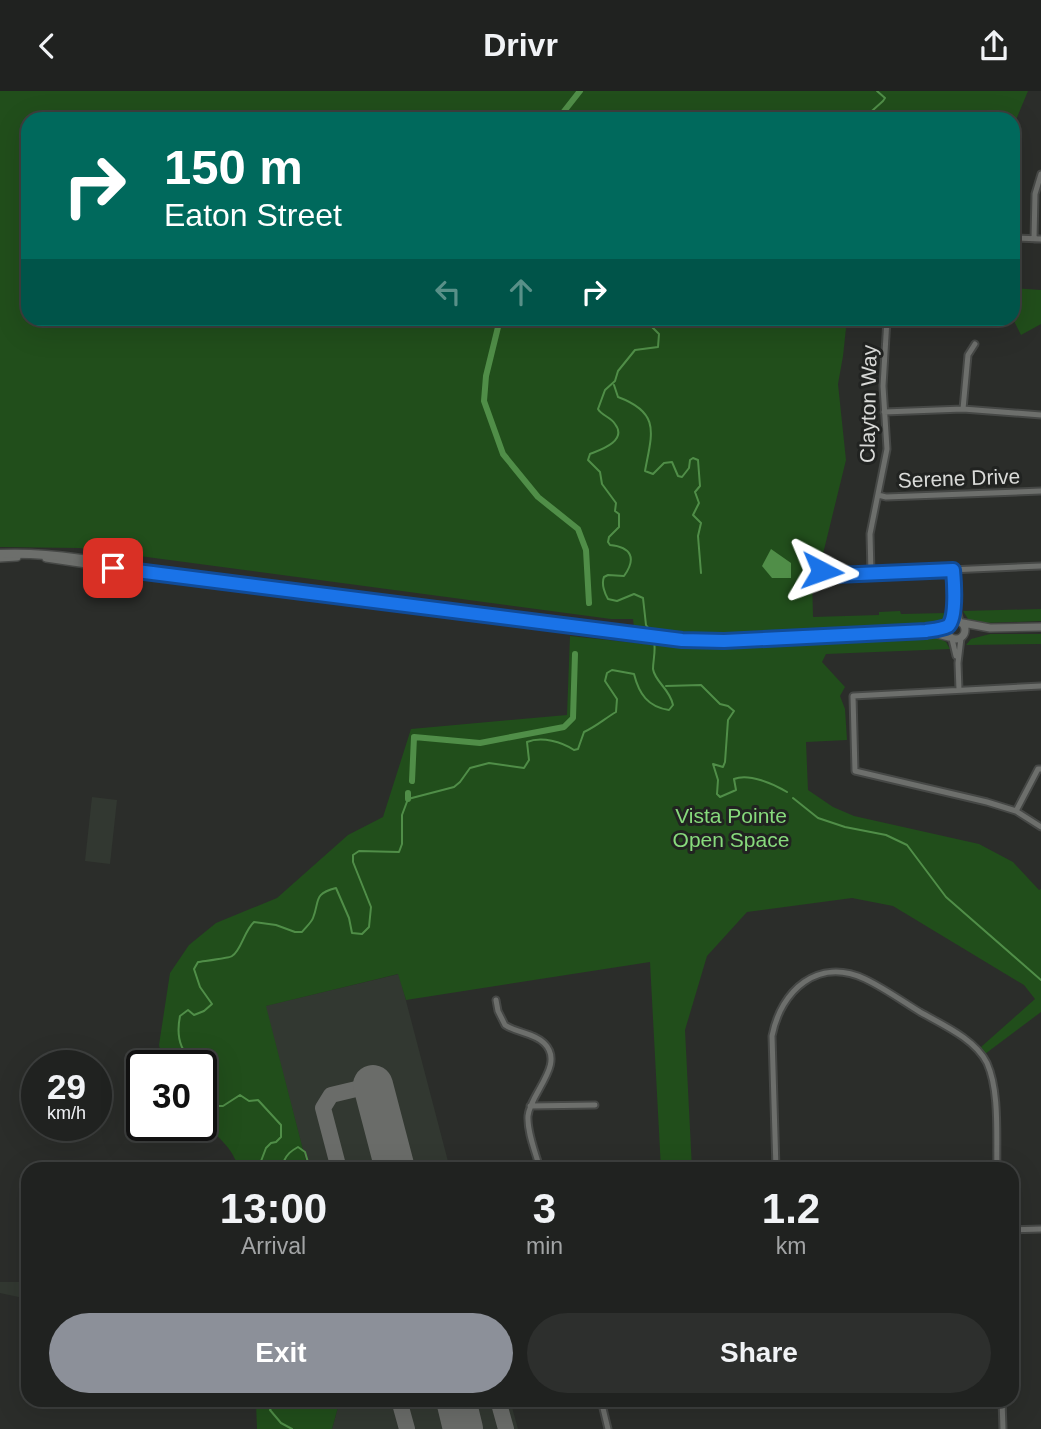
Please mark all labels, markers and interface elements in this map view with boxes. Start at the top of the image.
icon: back [28,27,66,65]
text: Drivr [483,27,558,63]
icon: share [975,27,1013,65]
icon: right [49,140,140,231]
text: 150 m [164,140,303,194]
text: Eaton Street [164,197,342,233]
icon: left [429,273,467,311]
icon: ahead [502,273,540,311]
icon: right [575,273,613,311]
street label: Clayton Way [855,344,881,463]
street label: Serene Drive [897,464,1021,492]
position arrow [785,534,859,608]
pin [83,538,143,598]
icon: arrive [94,549,132,587]
park label: Vista Pointe Open Space [673,804,789,851]
speed limit sign: 30 [126,1050,217,1141]
text: 29 [47,1067,86,1106]
text: km/h [47,1103,86,1123]
text: 13:00 [220,1185,327,1232]
text: 3 [533,1185,556,1232]
text: 1.2 [762,1185,820,1232]
text: Arrival [241,1233,306,1259]
text: min [526,1233,563,1259]
text: km [776,1233,806,1259]
button: Exit [49,1313,513,1393]
button: Share [527,1313,991,1393]

